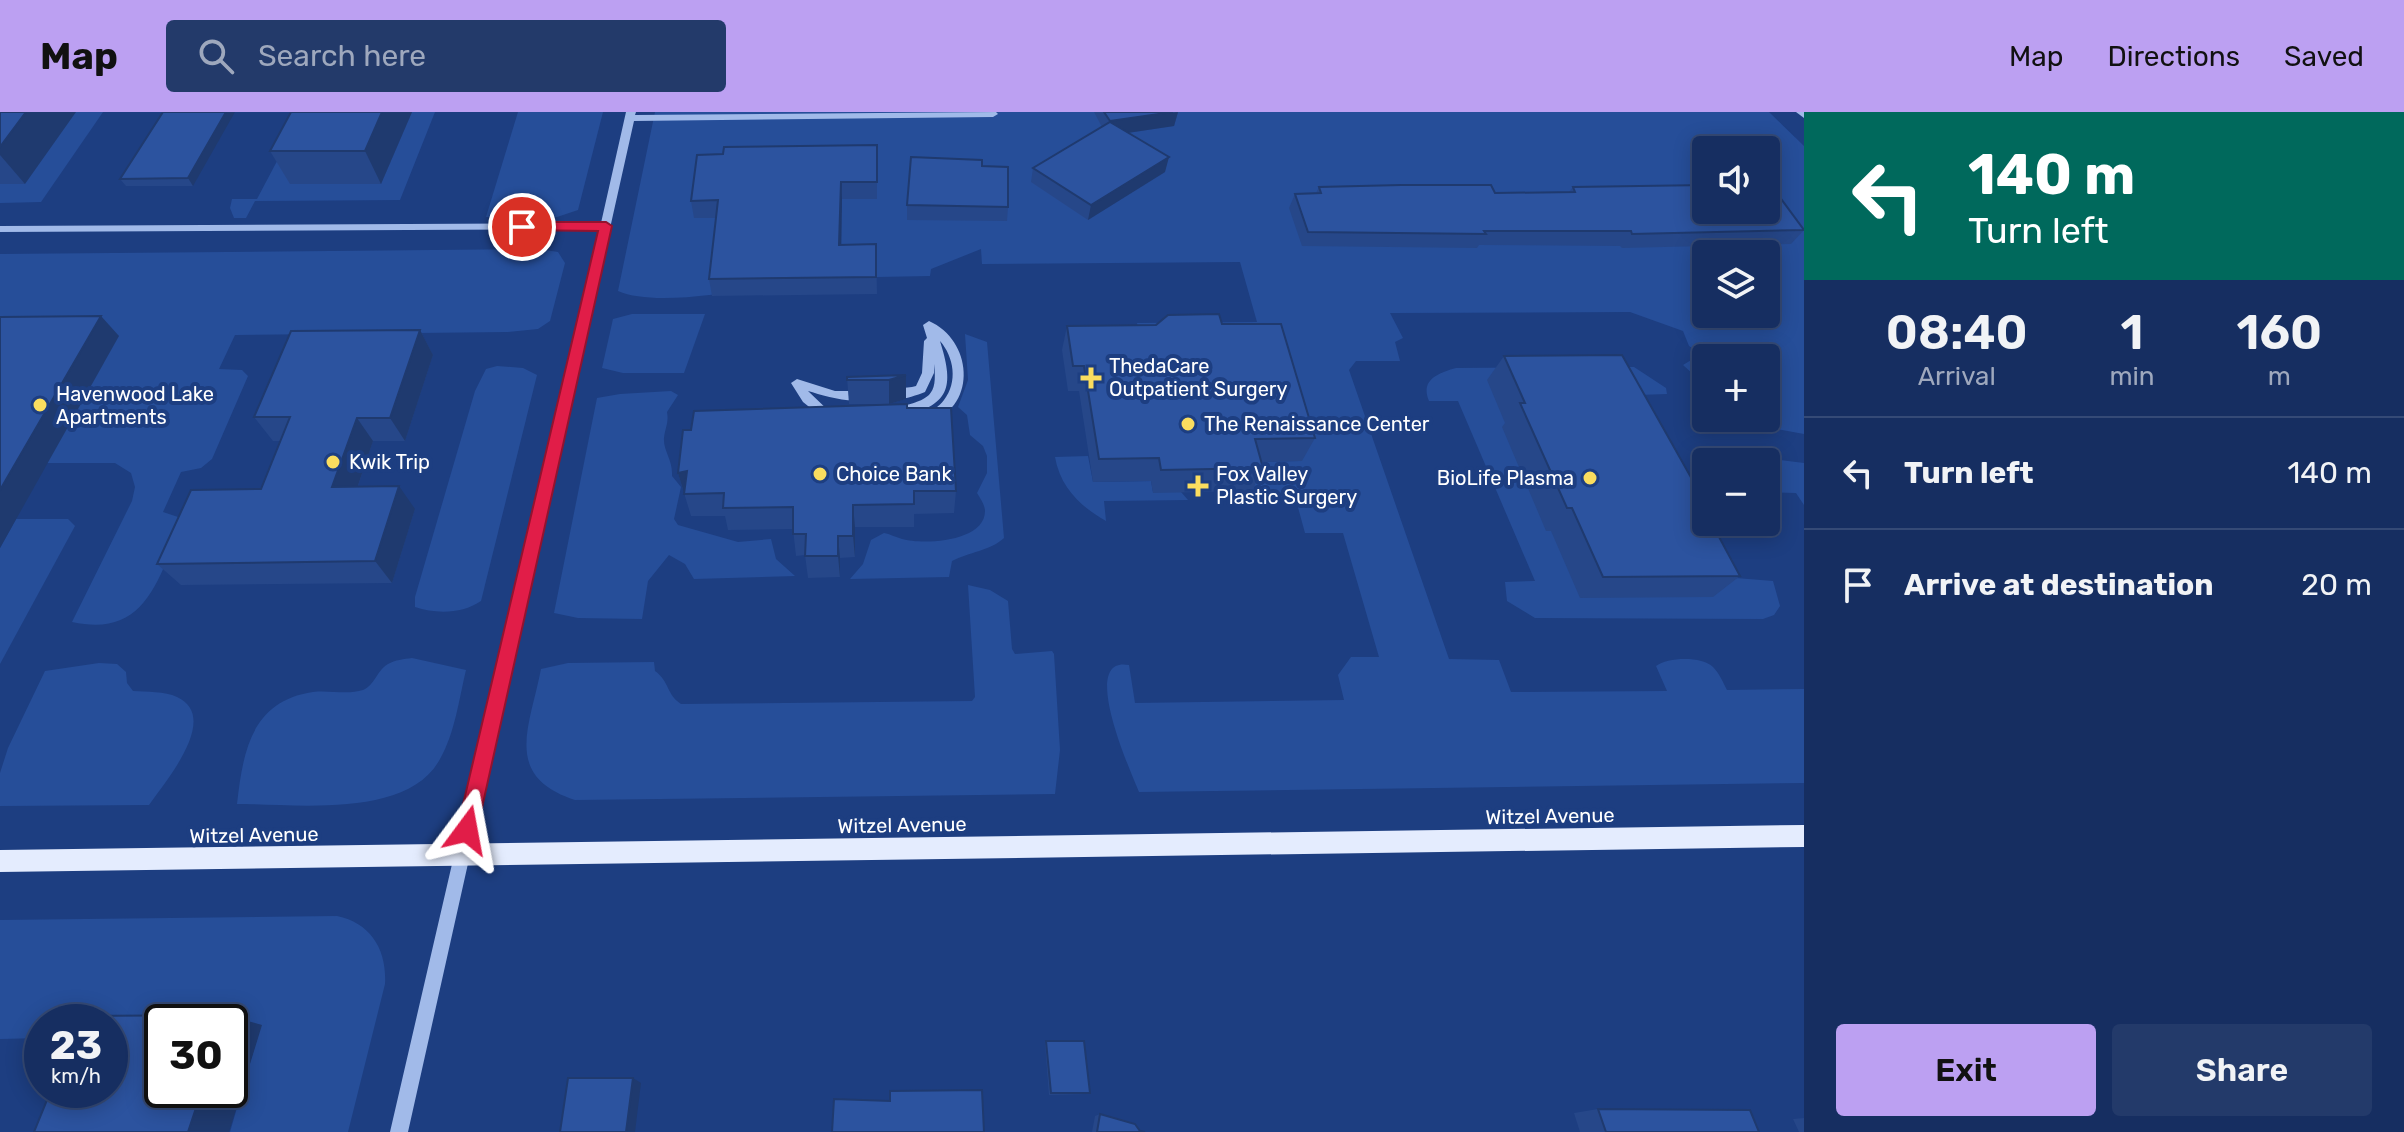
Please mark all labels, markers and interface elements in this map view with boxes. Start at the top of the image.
search box [166,20,726,92]
text: Map [40,33,118,79]
icon: search [194,34,238,78]
text: Search here [258,38,426,74]
text: Map [2009,40,2063,73]
text: Directions [2107,40,2240,73]
text: Saved [2284,40,2364,73]
map controls [1692,136,1780,536]
button: sound [1692,136,1780,224]
text: 140 m [1968,142,2135,208]
icon: left [1836,144,1940,248]
pin [488,193,556,261]
icon: arrive [500,205,544,249]
text: Turn left [1968,209,2109,252]
button: layers [1692,240,1780,328]
text: 08:40 [1886,304,2028,361]
text: 1 [2121,304,2144,361]
text: 160 [2236,304,2322,361]
button: + [1692,344,1780,432]
place label: ThedaCare Outpatient Surgery [1109,354,1287,401]
text: Arrival [1918,361,1996,392]
text: min [2109,361,2155,392]
text: m [2268,361,2291,392]
marker: ThedaCare Outpatient Surgery [1080,367,1102,389]
place label: Havenwood Lake Apartments [56,382,214,429]
marker: Havenwood Lake Apartments [31,396,49,414]
place label: The Renaissance Center [1204,412,1430,436]
marker: The Renaissance Center [1179,415,1197,433]
button: − [1692,448,1780,536]
place label: Kwik Trip [349,450,430,474]
icon: left [1836,451,1880,495]
marker: Kwik Trip [324,453,342,471]
text: Turn left [1904,455,2034,491]
text: 140 m [2287,455,2372,491]
place label: Choice Bank [836,462,952,486]
place label: Fox Valley Plastic Surgery [1216,462,1357,509]
marker: Choice Bank [811,465,829,483]
place label: BioLife Plasma [1437,466,1574,490]
marker: BioLife Plasma [1581,469,1599,487]
marker: Fox Valley Plastic Surgery [1187,475,1209,497]
icon: arrive [1836,563,1880,607]
text: Arrive at destination [1904,567,2214,603]
text: 20 m [2301,567,2372,603]
position arrow [425,788,509,872]
street label: Witzel Avenue [1485,803,1615,829]
street label: Witzel Avenue [837,812,967,838]
street label: Witzel Avenue [189,822,319,848]
speed limit sign: 30 [144,1004,248,1108]
text: 23 [50,1022,102,1069]
button: Exit [1836,1024,2096,1116]
button: Share [2112,1024,2372,1116]
text: km/h [51,1064,101,1088]

